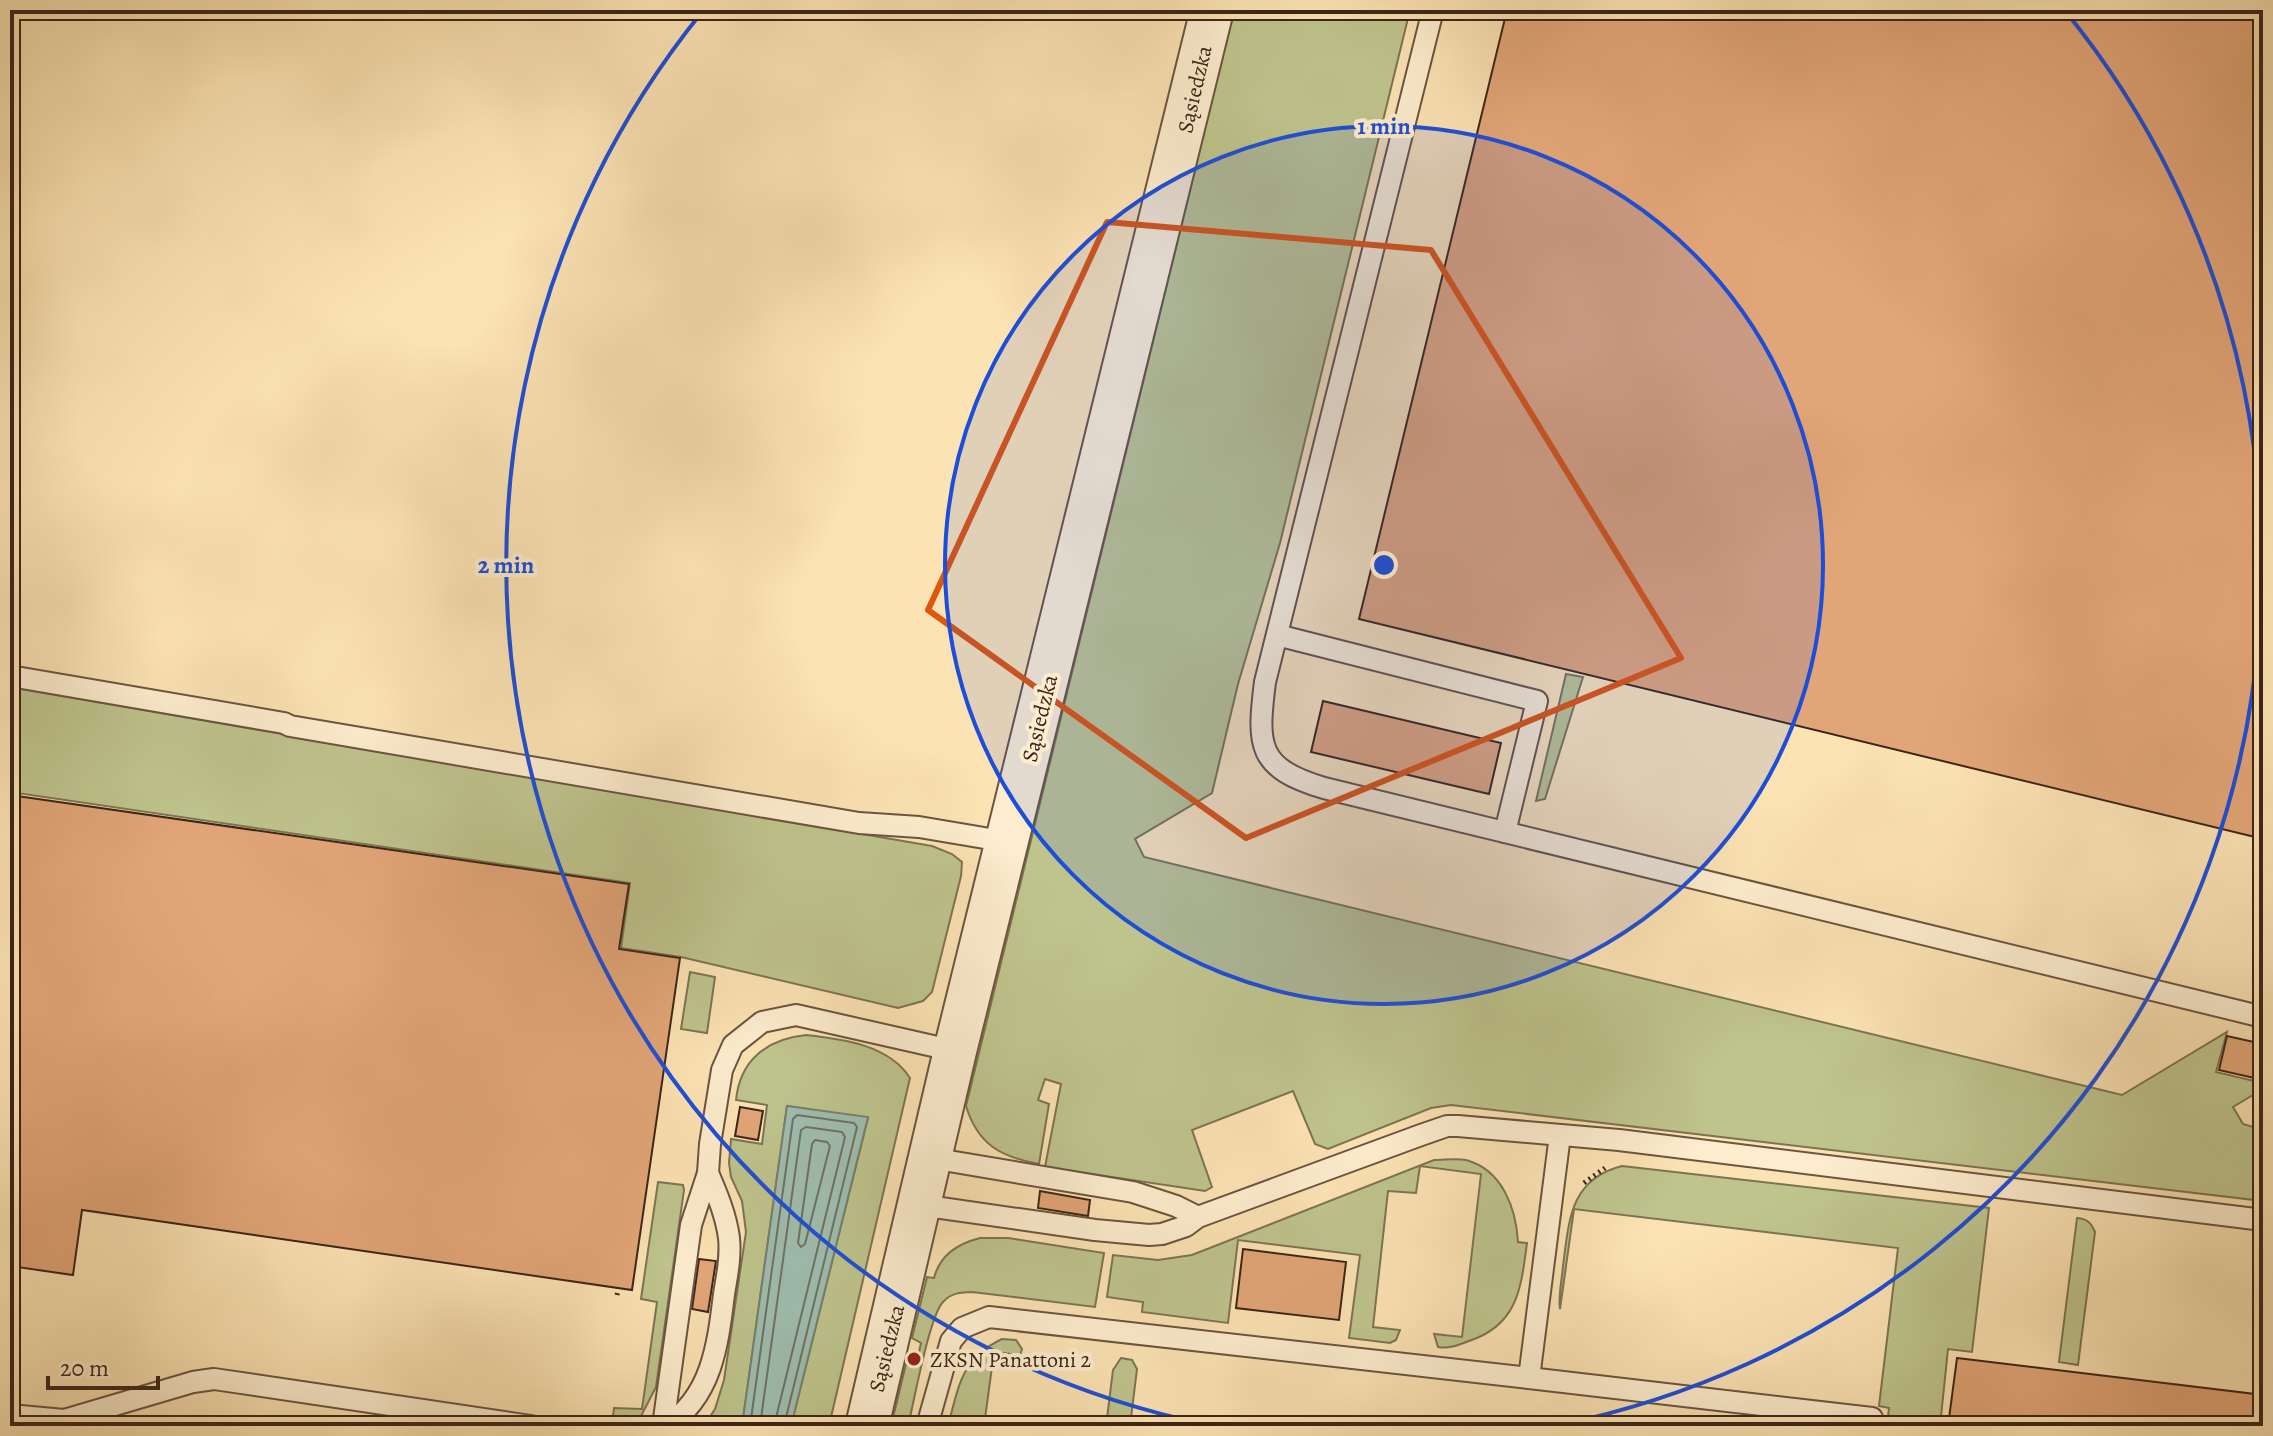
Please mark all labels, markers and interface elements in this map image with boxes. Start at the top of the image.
street label: Sąsiedzka [1170,42,1220,136]
text: 1 min [1357,110,1411,142]
text: 2 min [478,549,535,581]
centre of rings [1370,551,1398,579]
street label: Sąsiedzka [1015,671,1065,765]
street label: Sąsiedzka [862,1301,912,1395]
scale bar [48,1340,158,1390]
place label: ZKSN Panattoni 2 [930,1345,1091,1375]
marker: ZKSN Panattoni 2 [905,1350,923,1368]
text: 20 m [60,1352,109,1384]

